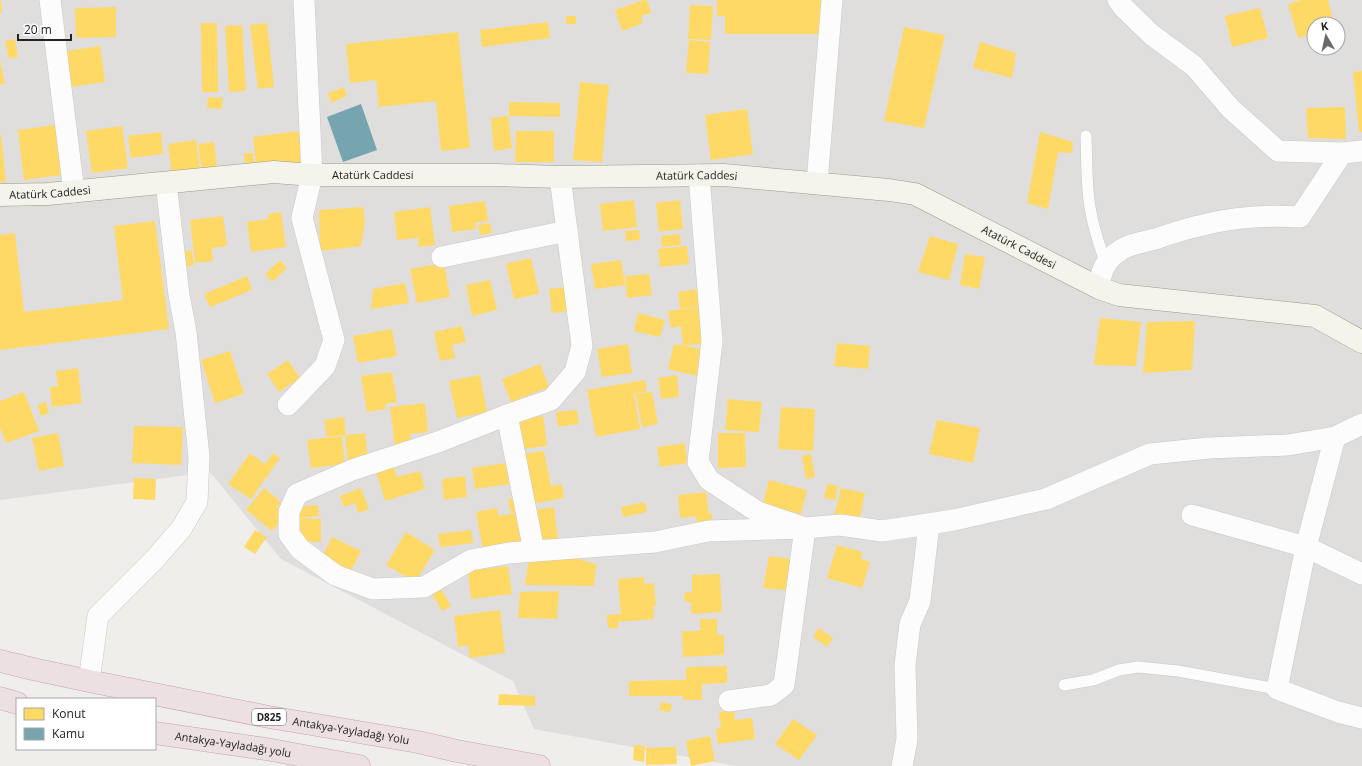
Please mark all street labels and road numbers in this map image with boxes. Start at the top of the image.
street label: Atatürk Caddesi [332,167,414,182]
street label: Atatürk Caddesi [656,167,738,183]
street label: Atatürk Caddesi [9,182,91,202]
street label: Atatürk Caddesi [979,221,1059,272]
road number: D825 [252,709,286,725]
street label: Antakya-Yayladağı Yolu [292,713,411,747]
street label: Antakya-Yayladağı yolu [174,728,293,760]

